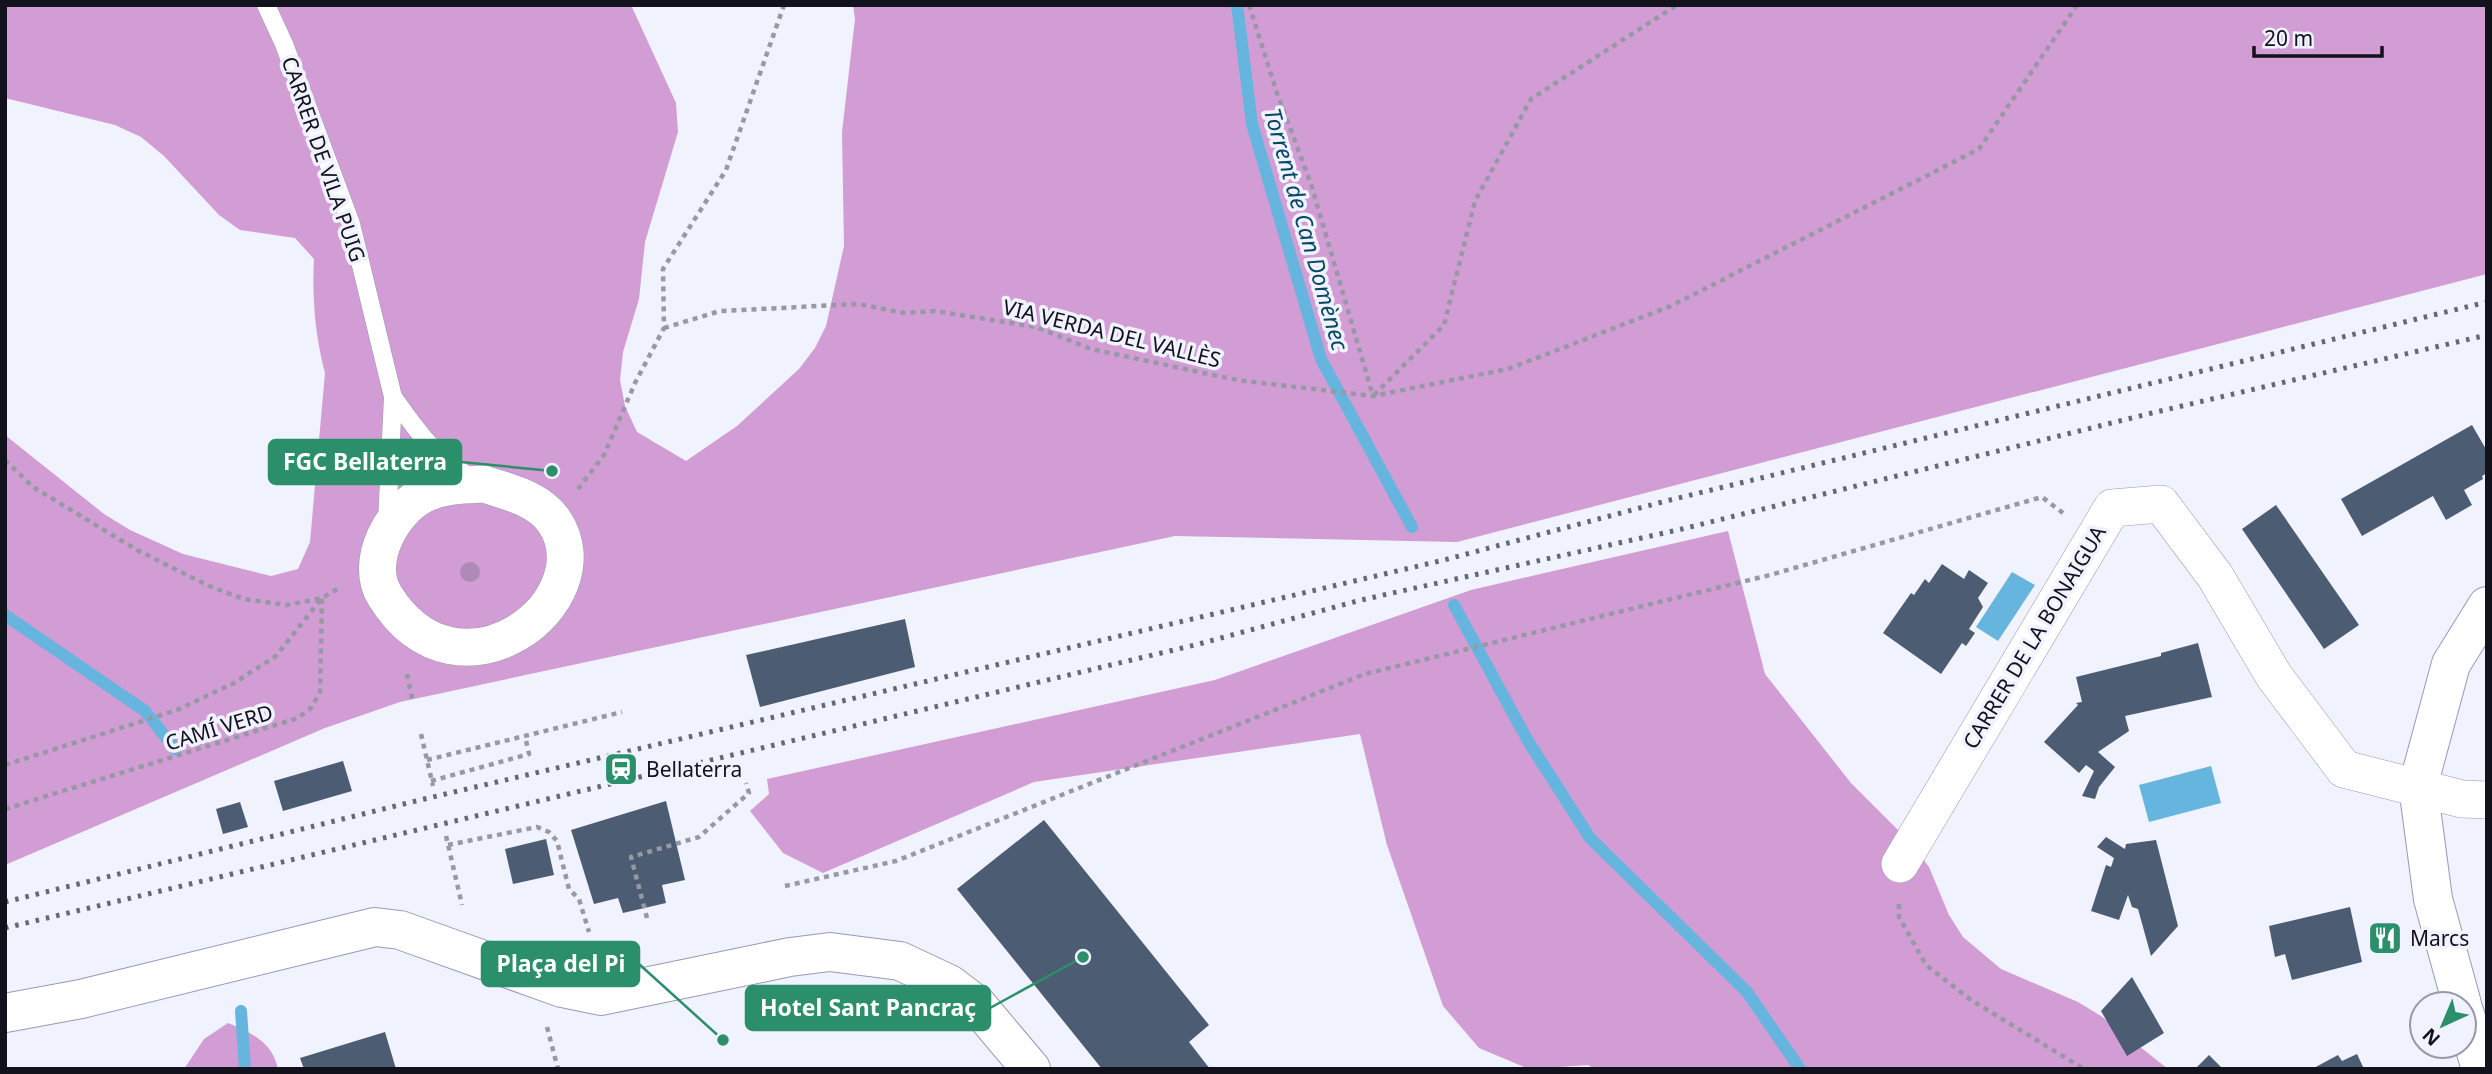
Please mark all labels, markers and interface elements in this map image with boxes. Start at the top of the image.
scale bar [2254,14,2382,58]
text: 20 m [2264,24,2313,52]
street label: CARRER DE VILA PUIG [276,53,372,265]
water label: Torrent de Can Domènec [1257,104,1357,355]
street label: VIA VERDA DEL VALLÈS [1000,292,1224,374]
callout: FGC Bellaterra [269,440,461,484]
text: FGC Bellaterra [283,445,447,477]
street label: CARRER DE LA BONAIGUA [1956,520,2112,754]
street label: CAMÍ VERD [162,697,276,757]
station icon: Bellaterra [602,750,640,788]
place label: Bellaterra [646,755,742,783]
restaurant icon: Marcs [2366,919,2404,957]
place label: Marcs [2410,924,2469,952]
callout: Plaça del Pi [482,942,639,986]
text: Plaça del Pi [497,947,625,979]
callout: Hotel Sant Pancraç [746,986,990,1030]
north arrow [2408,990,2478,1060]
text: Hotel Sant Pancraç [760,991,976,1023]
text: N [2417,1023,2446,1052]

